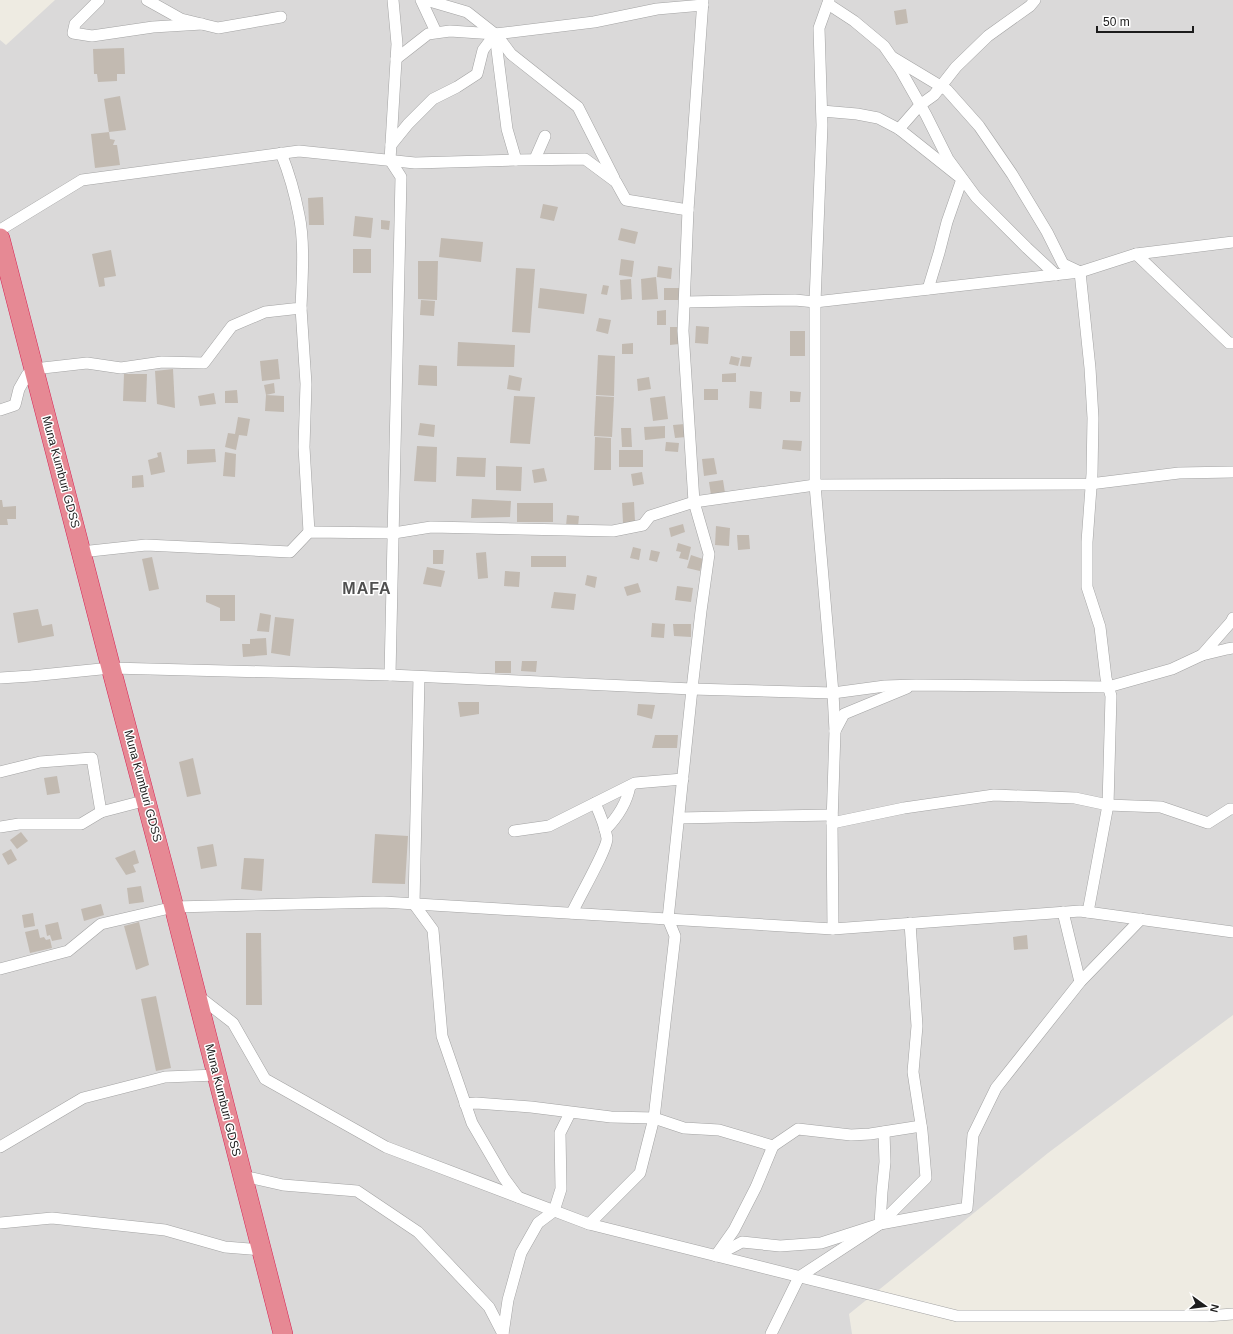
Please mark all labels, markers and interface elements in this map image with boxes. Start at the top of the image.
scale bar [1097,8,1193,34]
text: 50 m [1103,15,1130,29]
street label: Muna Kumburi GDSS [39,414,83,530]
district label: MAFA [342,580,392,597]
street label: Muna Kumburi GDSS [121,728,165,844]
street label: Muna Kumburi GDSS [202,1042,244,1158]
north arrow [1185,1286,1225,1326]
text: N [1208,1303,1221,1314]

